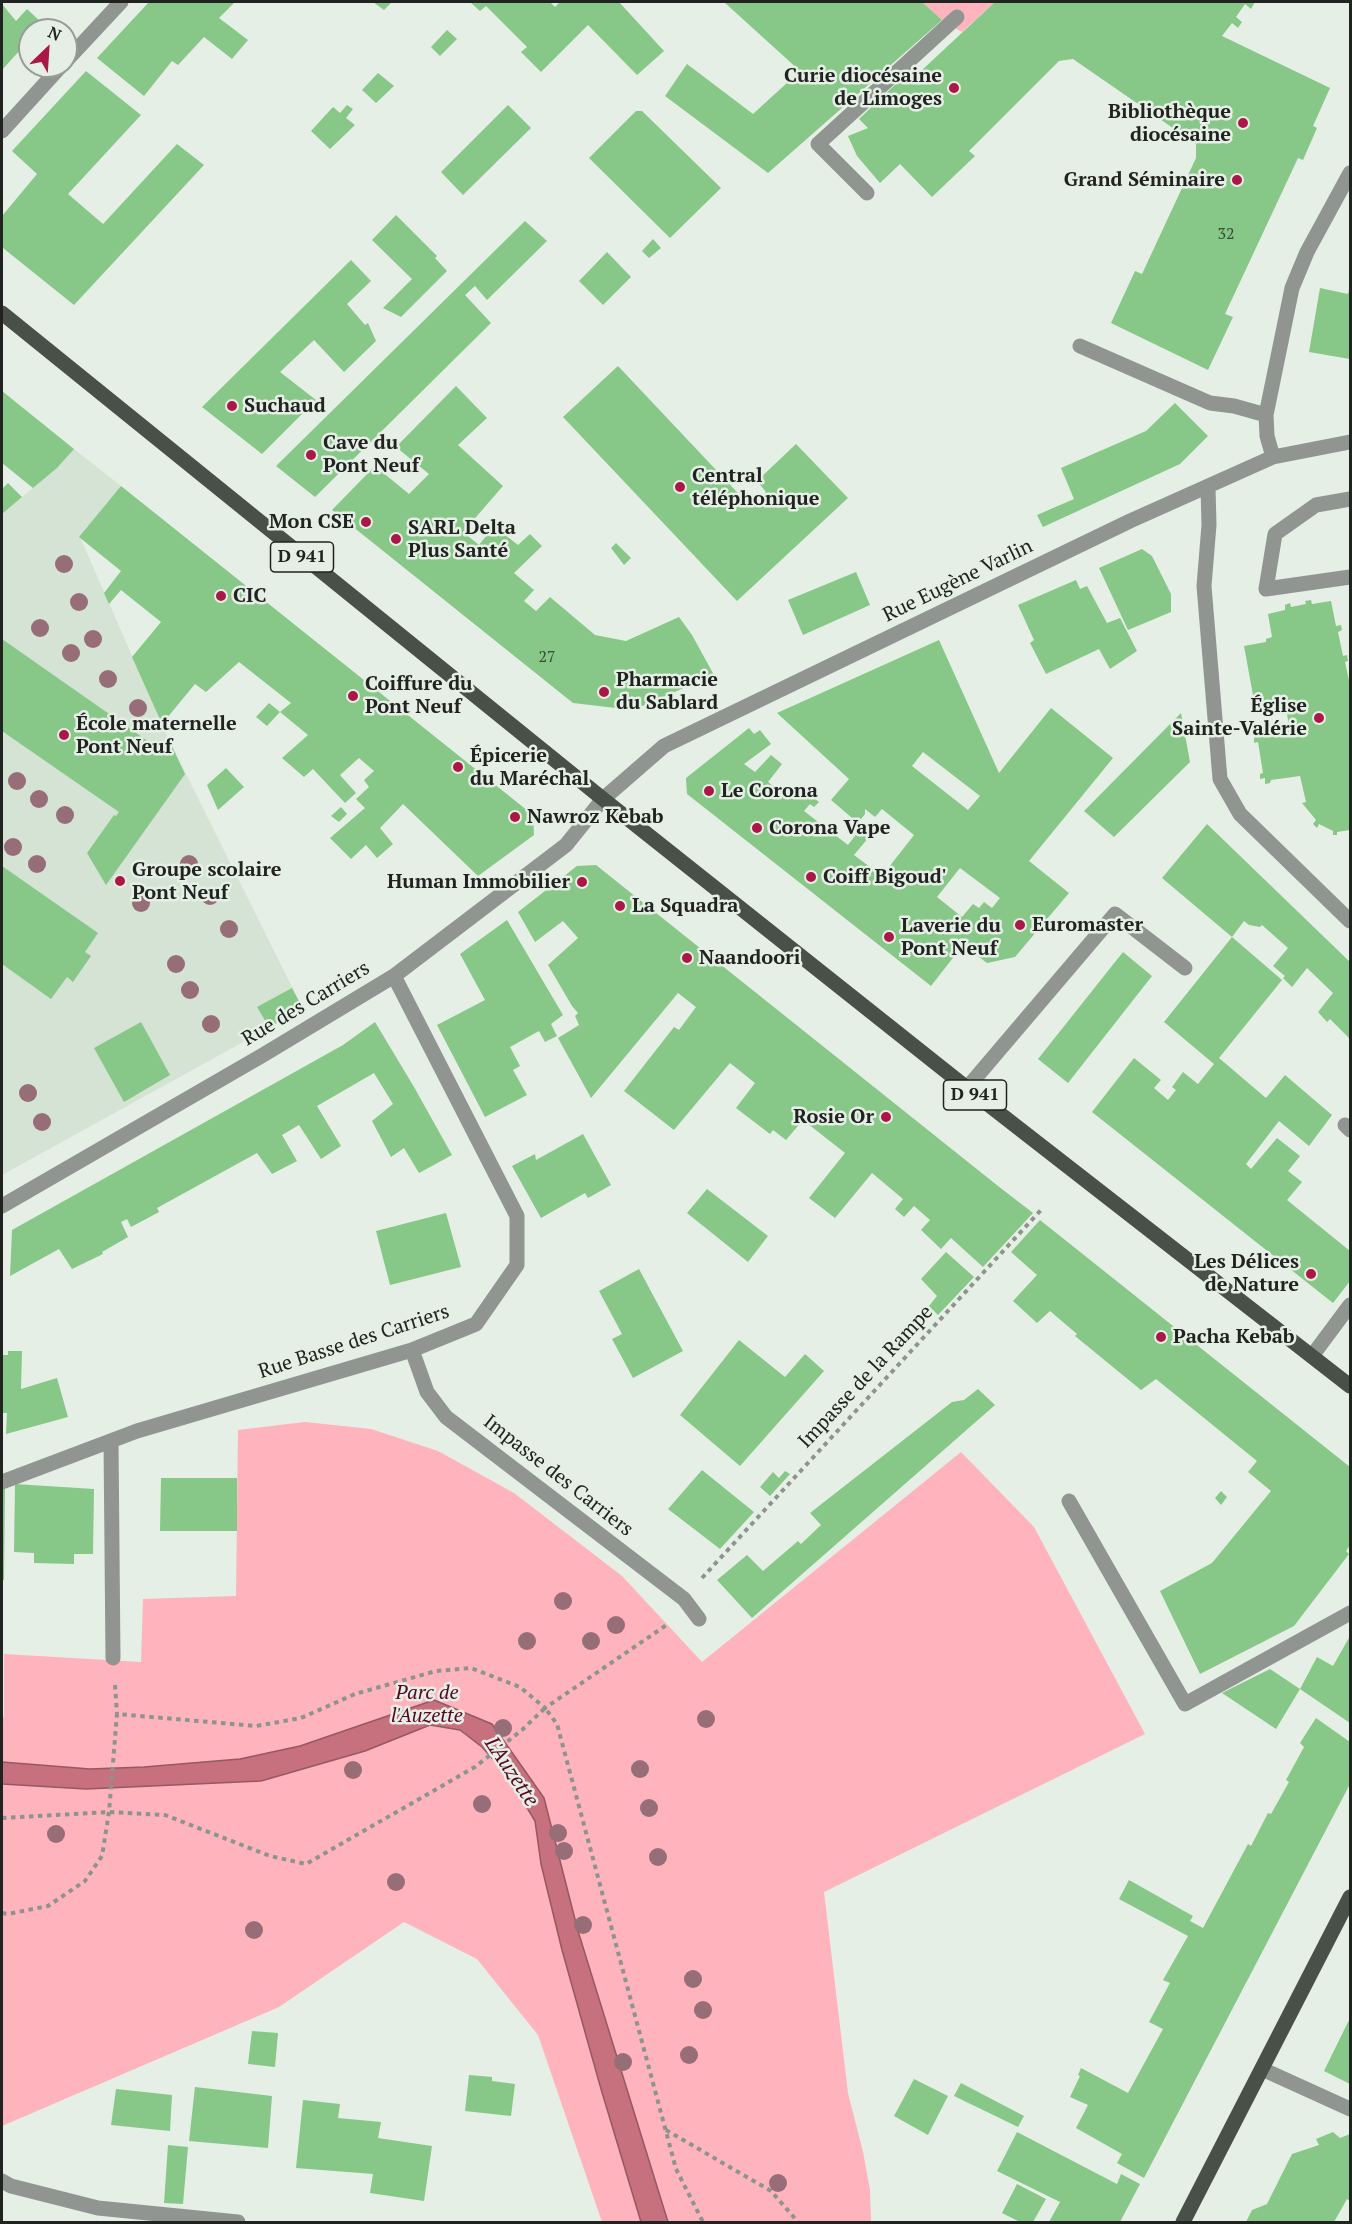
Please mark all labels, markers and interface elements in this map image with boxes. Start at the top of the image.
north arrow [18,18,78,78]
text: N [45,21,65,46]
place label: Curie diocésaine de Limoges [784,64,942,111]
marker: Curie diocésaine de Limoges [947,81,961,95]
place label: Bibliothèque diocésaine [1108,100,1231,147]
marker: Bibliothèque diocésaine [1236,116,1250,130]
place label: Grand Séminaire [1064,168,1225,192]
marker: Grand Séminaire [1230,173,1244,187]
house number: 32 [1217,224,1235,244]
place label: Suchaud [244,394,326,418]
marker: Suchaud [225,399,239,413]
place label: Cave du Pont Neuf [323,431,419,478]
marker: Cave du Pont Neuf [304,448,318,462]
place label: Central téléphonique [692,464,819,511]
marker: Central téléphonique [673,480,687,494]
place label: Mon CSE [269,510,354,534]
marker: Mon CSE [359,515,373,529]
place label: SARL Delta Plus Santé [408,516,516,563]
marker: SARL Delta Plus Santé [389,532,403,546]
street label: Rue Eugène Varlin [879,534,1037,628]
road number: D 941 [270,542,334,572]
place label: CIC [233,584,267,608]
marker: CIC [214,589,228,603]
house number: 27 [538,647,556,667]
place label: Pharmacie du Sablard [616,668,718,715]
place label: Coiffure du Pont Neuf [365,672,473,719]
marker: Pharmacie du Sablard [597,685,611,699]
marker: Coiffure du Pont Neuf [346,689,360,703]
place label: Église Sainte-Valérie [1172,694,1307,741]
marker: Église Sainte-Valérie [1312,711,1326,725]
place label: École maternelle Pont Neuf [76,712,237,759]
marker: École maternelle Pont Neuf [57,728,71,742]
place label: Épicerie du Maréchal [470,744,589,791]
marker: Épicerie du Maréchal [451,760,465,774]
place label: Le Corona [721,779,818,803]
marker: Le Corona [702,784,716,798]
place label: Nawroz Kebab [527,805,664,829]
marker: Nawroz Kebab [508,810,522,824]
place label: Corona Vape [769,816,890,840]
marker: Corona Vape [750,821,764,835]
place label: Groupe scolaire Pont Neuf [132,858,282,905]
place label: Coiff Bigoud' [823,865,946,889]
place label: Human Immobilier [387,870,570,894]
marker: Coiff Bigoud' [804,870,818,884]
marker: Groupe scolaire Pont Neuf [113,874,127,888]
marker: Human Immobilier [575,875,589,889]
place label: La Squadra [632,894,738,918]
marker: La Squadra [613,899,627,913]
place label: Euromaster [1032,913,1143,937]
place label: Laverie du Pont Neuf [901,914,1001,961]
marker: Euromaster [1013,918,1027,932]
marker: Laverie du Pont Neuf [882,930,896,944]
place label: Naandoori [699,946,800,970]
marker: Naandoori [680,951,694,965]
street label: Rue des Carriers [238,956,374,1052]
road number: D 941 [944,1080,1006,1110]
place label: Rosie Or [793,1105,874,1129]
marker: Rosie Or [879,1110,893,1124]
place label: Les Délices de Nature [1194,1250,1299,1297]
marker: Les Délices de Nature [1304,1267,1318,1281]
street label: Rue Basse des Carriers [256,1300,452,1384]
street label: Impasse de la Rampe [794,1301,938,1453]
place label: Pacha Kebab [1173,1325,1295,1349]
marker: Pacha Kebab [1154,1330,1168,1344]
street label: Impasse des Carriers [478,1410,638,1542]
park label: Parc de l'Auzette [391,1681,463,1728]
water label: L'Auzette [479,1732,543,1812]

